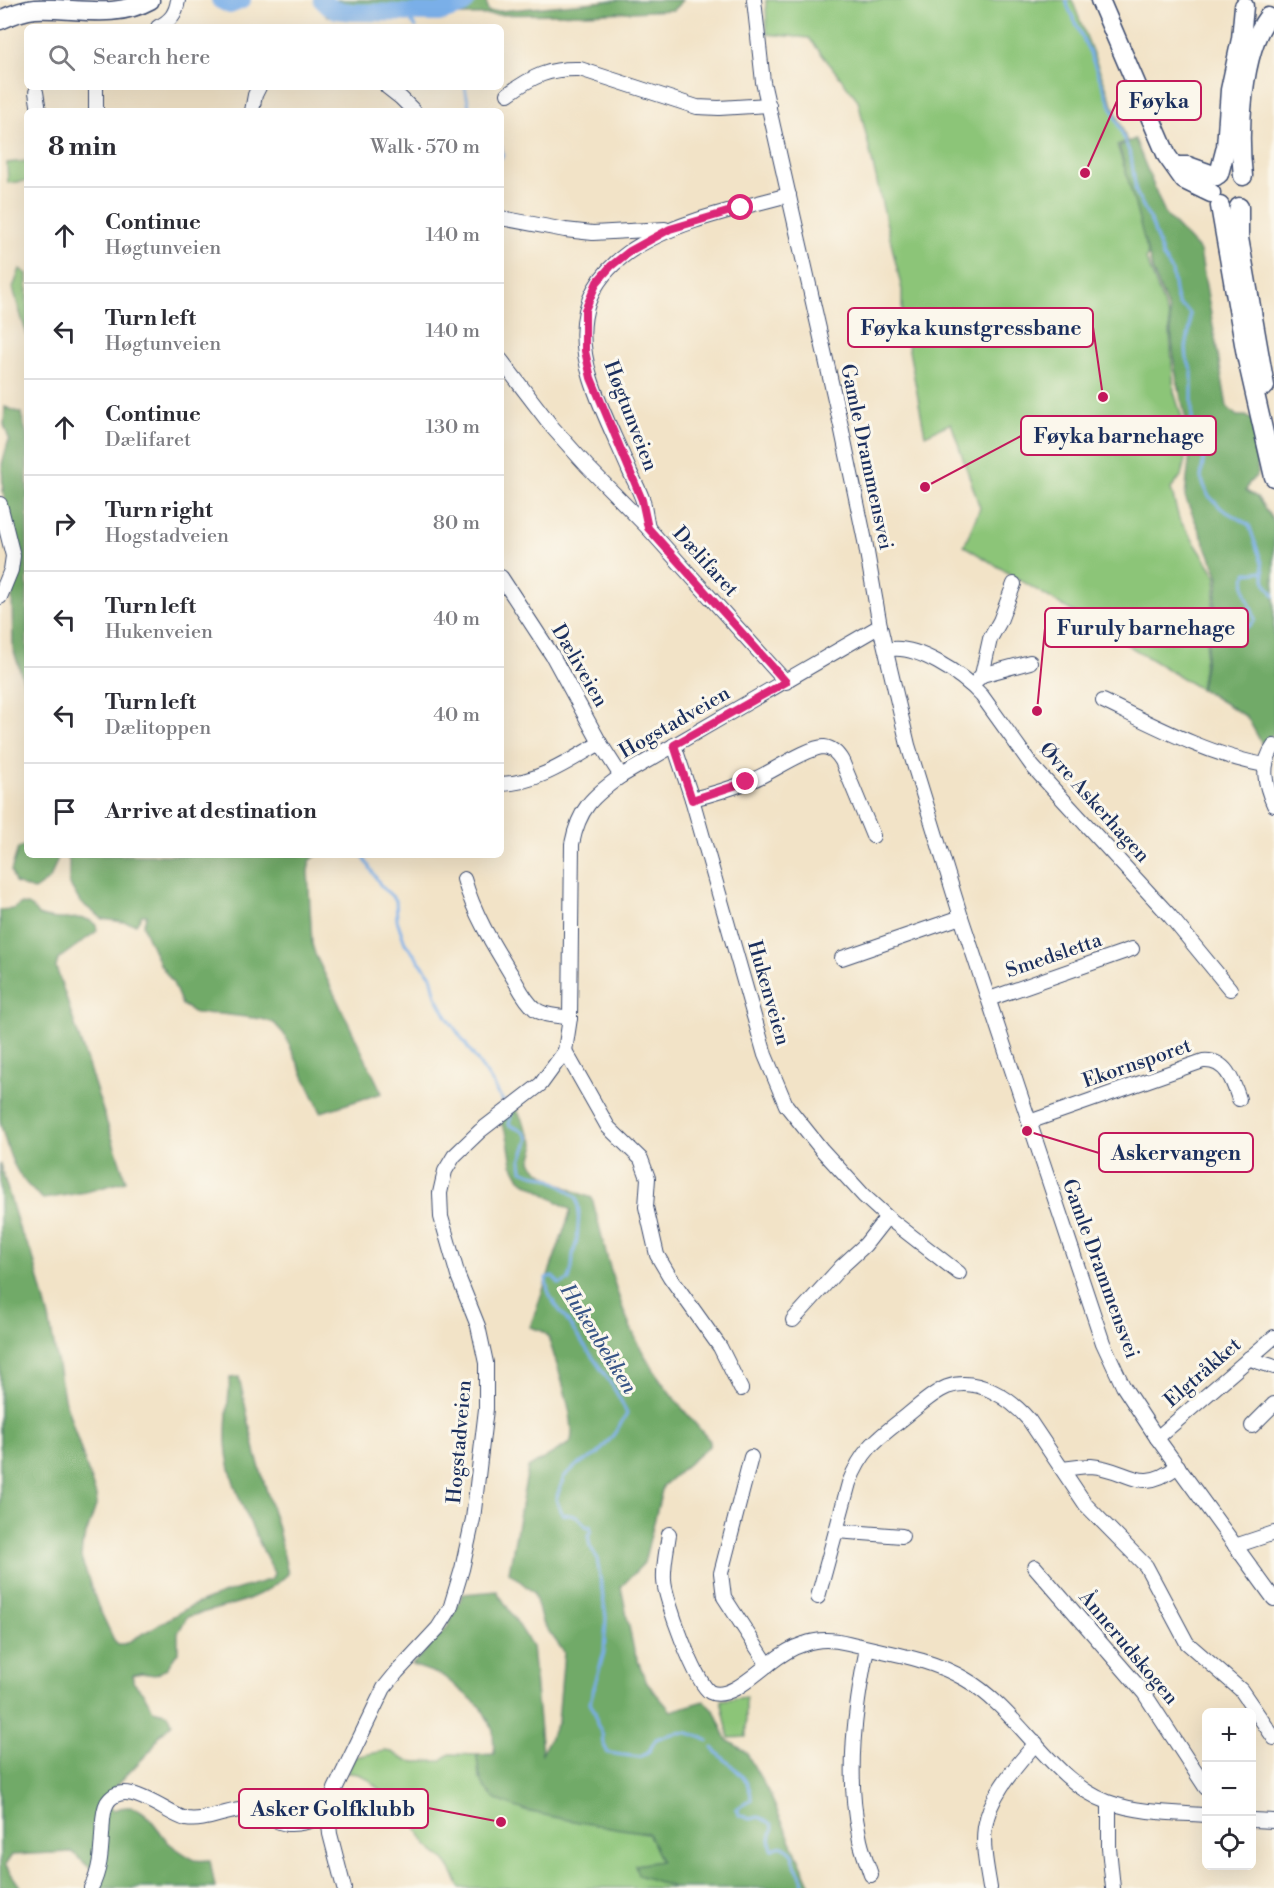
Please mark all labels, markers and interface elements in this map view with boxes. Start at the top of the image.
search box [24,24,504,90]
icon: search [45,41,78,74]
text: Search here [93,44,210,71]
callout: Føyka [1117,81,1201,120]
text: Føyka [1129,89,1190,115]
text: 8 min [48,131,117,163]
text: Walk · 570 m [370,135,480,160]
route start [727,194,753,220]
text: Continue [105,209,201,236]
icon: ahead [48,219,81,252]
text: 140 m [425,223,480,248]
text: Høgtunveien [105,236,221,261]
text: Turn left [105,305,196,332]
callout: Føyka kunstgressbane [848,308,1093,347]
icon: left [48,315,81,348]
text: Føyka kunstgressbane [861,316,1081,342]
text: 140 m [425,319,480,344]
text: Høgtunveien [105,332,221,357]
street label: Høgtunveien [598,357,663,475]
street label: Gamle Drammensvei [834,362,898,553]
text: Continue [105,401,201,428]
icon: ahead [48,411,81,444]
text: 130 m [425,415,480,440]
callout: Føyka barnehage [1021,416,1216,455]
text: Føyka barnehage [1034,424,1204,450]
text: Dælifaret [105,428,191,453]
text: Turn right [105,497,213,524]
icon: right [48,507,81,540]
text: 80 m [433,511,480,536]
street label: Dælifaret [667,522,743,602]
text: Hogstadveien [105,524,229,549]
text: Turn left [105,593,196,620]
icon: left [48,603,81,636]
text: 40 m [433,607,480,632]
callout: Furuly barnehage [1045,608,1248,647]
text: Furuly barnehage [1057,616,1235,642]
text: Hukenveien [105,620,213,645]
street label: Dæliveien [545,620,613,712]
street label: Hogstadveien [615,681,735,765]
text: Turn left [105,689,196,716]
icon: left [48,699,81,732]
text: 40 m [433,703,480,728]
text: Dælitoppen [105,716,211,741]
street label: Øvre Askerhagen [1033,738,1155,868]
route end [732,768,758,794]
icon: arrive [48,795,81,828]
text: Arrive at destination [105,798,317,825]
street label: Smedsletta [1003,928,1106,984]
street label: Hukenveien [741,938,795,1048]
street label: Ekornsporet [1079,1034,1195,1094]
callout: Askervangen [1099,1133,1253,1172]
text: Askervangen [1110,1141,1241,1167]
street label: Gamle Drammensvei [1056,1176,1144,1363]
water label: Hukenbekken [553,1278,642,1399]
street label: Elgtråkket [1159,1333,1247,1413]
street label: Hogstadveien [442,1379,478,1505]
street label: Ånnerudskogen [1072,1584,1184,1710]
map controls [1202,1708,1256,1870]
button: + [1202,1708,1256,1762]
button: − [1202,1762,1256,1816]
callout: Asker Golfklubb [239,1789,428,1828]
text: Asker Golfklubb [250,1797,415,1823]
button: locate [1202,1816,1256,1870]

